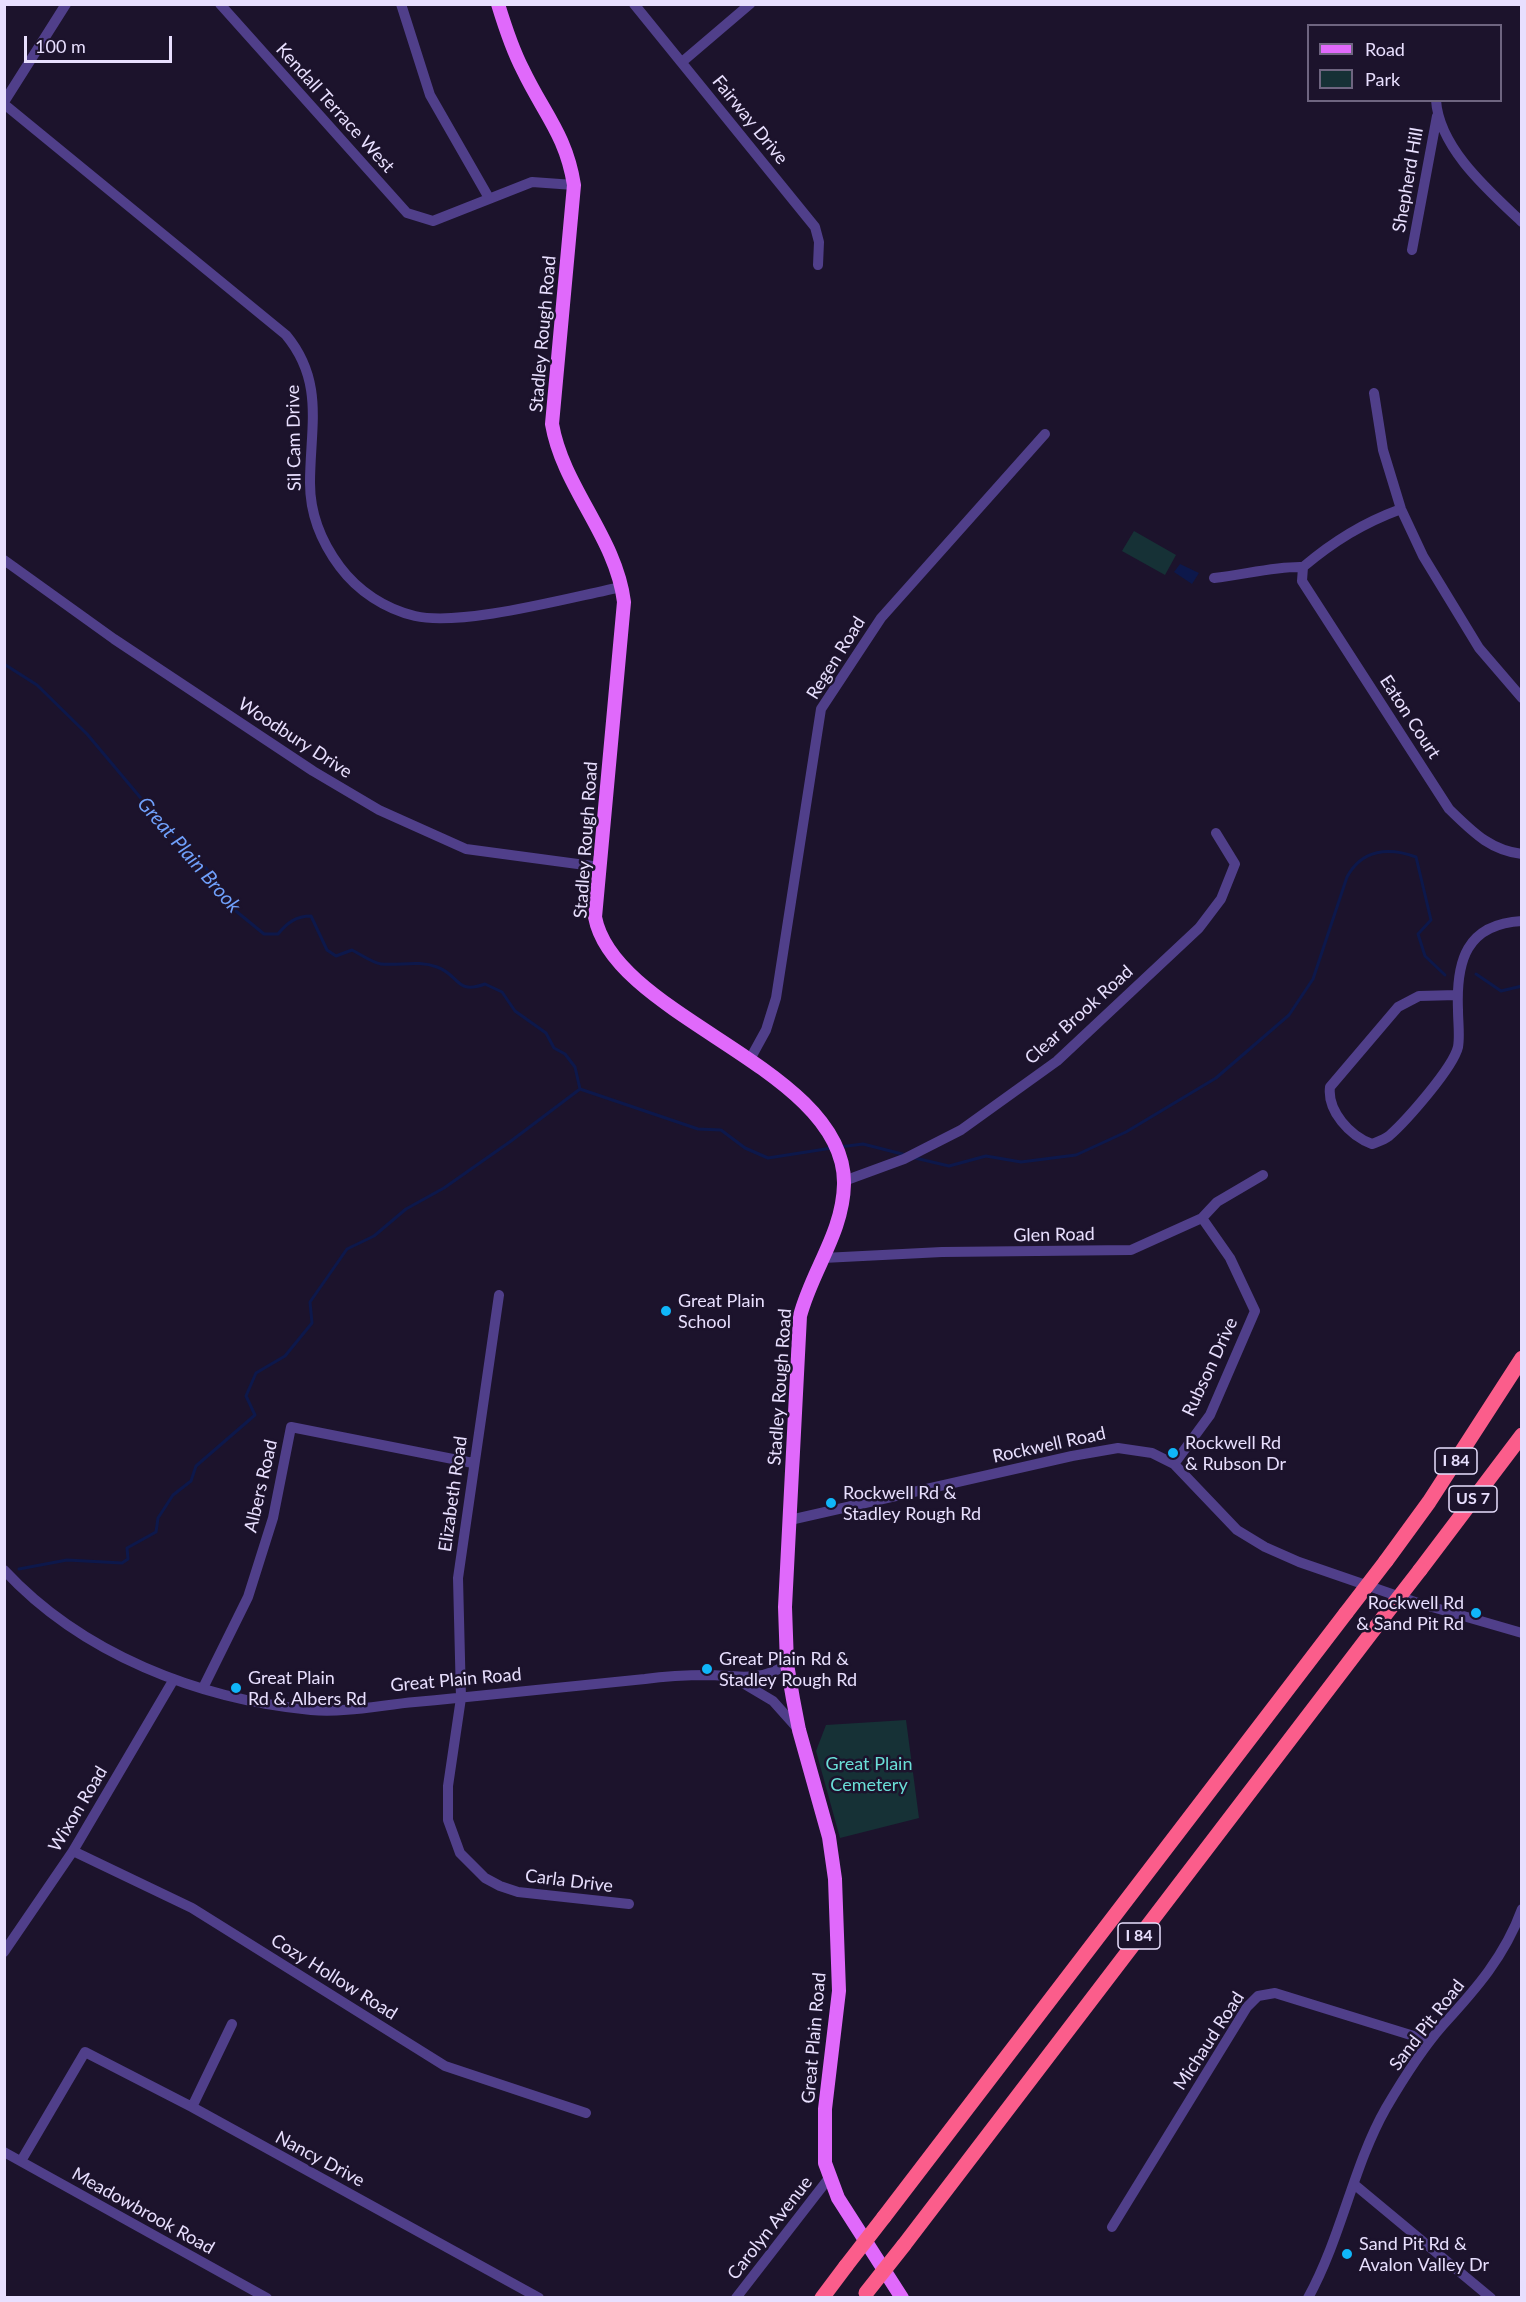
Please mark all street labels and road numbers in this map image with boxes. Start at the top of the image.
street label: Kendall Terrace West [271,39,399,177]
street label: Fairway Drive [708,71,792,169]
street label: Shepherd Hill [1388,126,1428,234]
street label: Stadley Rough Road [525,255,561,413]
street label: Sil Cam Drive [282,385,306,491]
street label: Regen Road [802,613,870,703]
street label: Eaton Court [1375,671,1445,763]
street label: Woodbury Drive [234,693,356,783]
street label: Stadley Rough Road [570,761,602,919]
street label: Clear Brook Road [1021,961,1137,1069]
street label: Glen Road [1013,1223,1095,1247]
street label: Stadley Rough Road [764,1308,796,1466]
street label: Rubson Drive [1178,1314,1242,1420]
street label: Rockwell Road [990,1422,1108,1468]
street label: Elizabeth Road [434,1435,472,1553]
street label: Albers Road [240,1437,282,1535]
road number: I 84 [1435,1448,1477,1474]
road number: US 7 [1449,1486,1497,1512]
street label: Great Plain Road [390,1664,522,1696]
street label: Wixon Road [44,1762,112,1856]
street label: Carla Drive [524,1865,614,1897]
road number: I 84 [1118,1923,1160,1949]
street label: Cozy Hollow Road [267,1929,401,2025]
street label: Great Plain Road [798,1972,830,2104]
street label: Sand Pit Road [1385,1975,1469,2075]
street label: Michaud Road [1169,1988,1249,2094]
street label: Nancy Drive [272,2126,368,2192]
street label: Meadowbrook Road [68,2163,218,2259]
street label: Carolyn Avenue [723,2172,817,2284]

